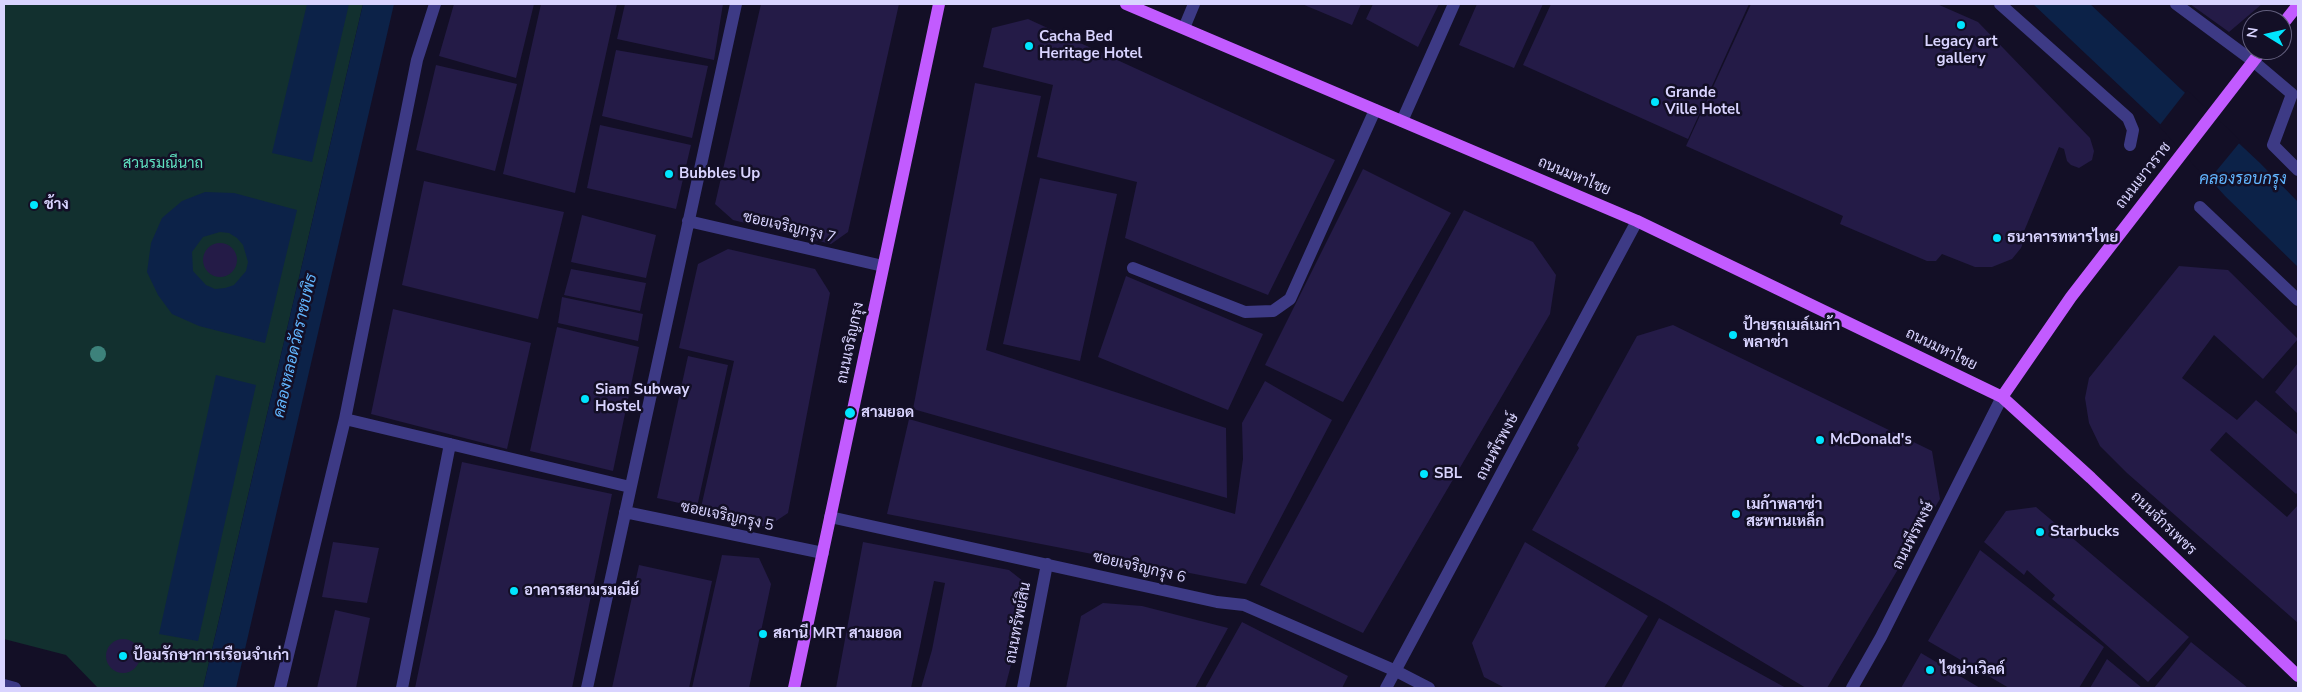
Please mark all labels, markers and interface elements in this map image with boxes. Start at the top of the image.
north arrow [2242,10,2292,60]
marker: Legacy art gallery [1955,19,1967,31]
text: N [2242,26,2263,39]
place label: Cacha Bed Heritage Hotel [1039,28,1142,63]
place label: Legacy art gallery [1924,33,1998,68]
marker: Cacha Bed Heritage Hotel [1023,40,1035,52]
place label: Grande Ville Hotel [1665,84,1740,119]
marker: Grande Ville Hotel [1649,96,1661,108]
street label: ถนนเยาวราช [2112,139,2176,213]
street label: ถนนมหาไชย [1535,154,1613,200]
park label: สวนรมณีนาถ [123,155,203,173]
place label: Bubbles Up [679,165,760,183]
marker: Bubbles Up [663,168,675,180]
water label: คลองรอบกรุง [2199,170,2287,190]
place label: ช้าง [44,196,69,214]
marker: ช้าง [28,199,40,211]
street label: ซอยเจริญกรุง 7 [741,209,837,247]
place label: ธนาคารทหารไทย [2007,229,2118,247]
marker: ธนาคารทหารไทย [1991,232,2003,244]
water label: คลองหลอดวัดราชบพิธ [270,272,322,420]
street label: ถนนเจริญกรุง [834,300,868,386]
place label: ป้ายรถเมล์เมก้า พลาซ่า [1743,317,1840,352]
street label: ถนนมหาไชย [1902,325,1980,375]
marker: ป้ายรถเมล์เมก้า พลาซ่า [1727,329,1739,341]
place label: Siam Subway Hostel [595,381,689,416]
marker: Siam Subway Hostel [579,393,591,405]
place label: สามยอด [861,404,914,422]
marker: สามยอด [843,406,857,420]
street label: ถนนพีรพงษ์ [1473,410,1523,484]
place label: McDonald's [1830,431,1912,449]
marker: McDonald's [1814,434,1826,446]
place label: SBL [1434,465,1462,483]
marker: SBL [1418,468,1430,480]
street label: ถนนจักรเพชร [2127,488,2199,560]
place label: เมก้าพลาซ่า สะพานเหล็ก [1746,496,1824,531]
street label: ซอยเจริญกรุง 5 [679,498,775,536]
street label: ถนนพีรพงษ์ [1889,499,1939,573]
marker: เมก้าพลาซ่า สะพานเหล็ก [1730,508,1742,520]
place label: Starbucks [2050,523,2119,541]
marker: Starbucks [2034,526,2046,538]
street label: ซอยเจริญกรุง 6 [1091,549,1187,587]
street label: ถนนทรัพย์สิน [1002,581,1036,665]
place label: อาคารสยามรมณีย์ [524,582,639,600]
marker: อาคารสยามรมณีย์ [508,585,520,597]
place label: สถานี MRT สามยอด [773,625,902,643]
marker: สถานี MRT สามยอด [757,628,769,640]
place label: ป้อมรักษาการเรือนจำเก่า [133,647,289,665]
marker: ป้อมรักษาการเรือนจำเก่า [117,650,129,662]
place label: ไชน่าเวิลด์ [1940,661,2005,679]
marker: ไชน่าเวิลด์ [1924,664,1936,676]

